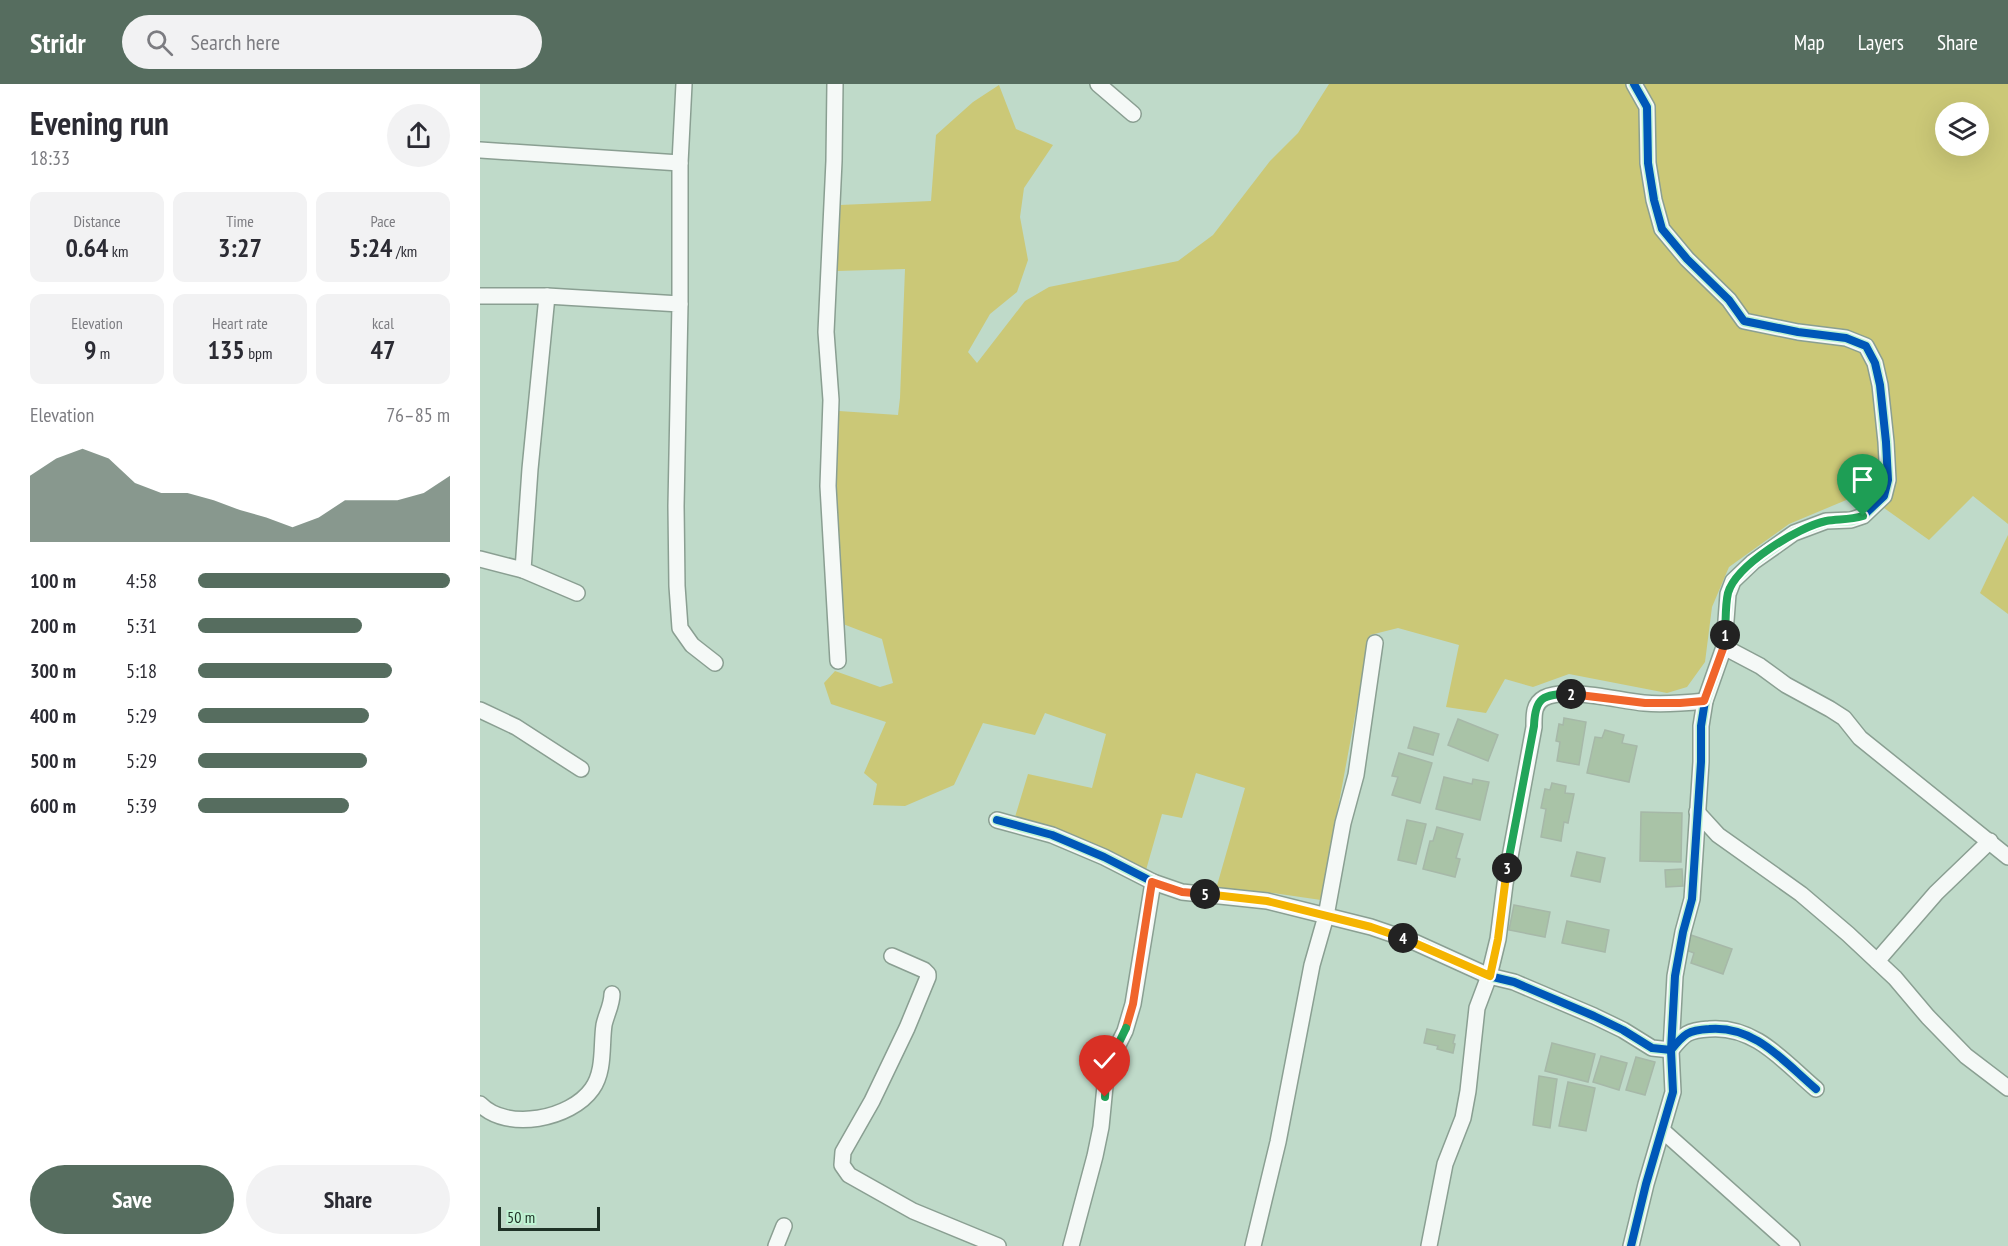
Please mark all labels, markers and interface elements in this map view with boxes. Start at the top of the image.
search box [122,15,542,69]
text: Stridr [30,24,86,61]
icon: search [143,26,176,59]
text: Search here [191,28,280,56]
text: Map [1794,29,1825,56]
text: Layers [1858,29,1904,56]
text: Share [1937,29,1978,56]
text: Evening run [30,101,169,144]
map controls [1935,102,1989,156]
button: layers [1935,102,1989,156]
button: share [387,104,450,167]
text: 18:33 [30,145,70,171]
text: Distance [73,211,121,231]
text: Time [226,211,254,231]
text: Pace [370,211,396,231]
text: 0.64 [66,231,108,264]
text: 3:27 [218,231,262,264]
text: 5:24 [349,231,393,264]
text: km [108,241,128,261]
text: /km [393,241,417,261]
text: Elevation [71,313,123,333]
text: Heart rate [212,313,268,333]
text: kcal [372,313,394,333]
text: 9 [84,333,96,366]
text: 135 [207,333,245,366]
text: 47 [371,333,395,366]
text: m [96,343,110,363]
text: bpm [245,343,273,363]
text: Elevation [30,402,94,428]
text: 76–85 m [386,402,450,428]
pin [1837,454,1888,516]
icon: arrive [1846,463,1879,496]
text: 100 m [30,568,76,594]
text: 4:58 [126,568,157,594]
text: 200 m [30,613,76,639]
text: 5:31 [126,613,157,639]
pin: 1 [1710,620,1740,650]
text: 1 [1721,625,1729,645]
text: 300 m [30,658,76,684]
text: 5:18 [126,658,157,684]
pin: 2 [1556,679,1586,709]
text: 2 [1567,684,1575,704]
text: 400 m [30,703,76,729]
text: 5:29 [126,703,157,729]
text: 500 m [30,748,76,774]
text: 5:29 [126,748,157,774]
text: 600 m [30,793,76,819]
text: 5:39 [126,793,157,819]
pin: 3 [1492,853,1522,883]
text: 3 [1503,858,1511,878]
pin: 5 [1190,879,1220,909]
text: 5 [1201,884,1209,904]
pin: 4 [1388,923,1418,953]
text: 4 [1399,928,1407,948]
pin [1079,1035,1130,1097]
icon: check [1088,1044,1121,1077]
button: Save [30,1165,234,1234]
button: Share [246,1165,450,1234]
scale bar [498,1204,600,1232]
text: 50 m [507,1207,535,1227]

